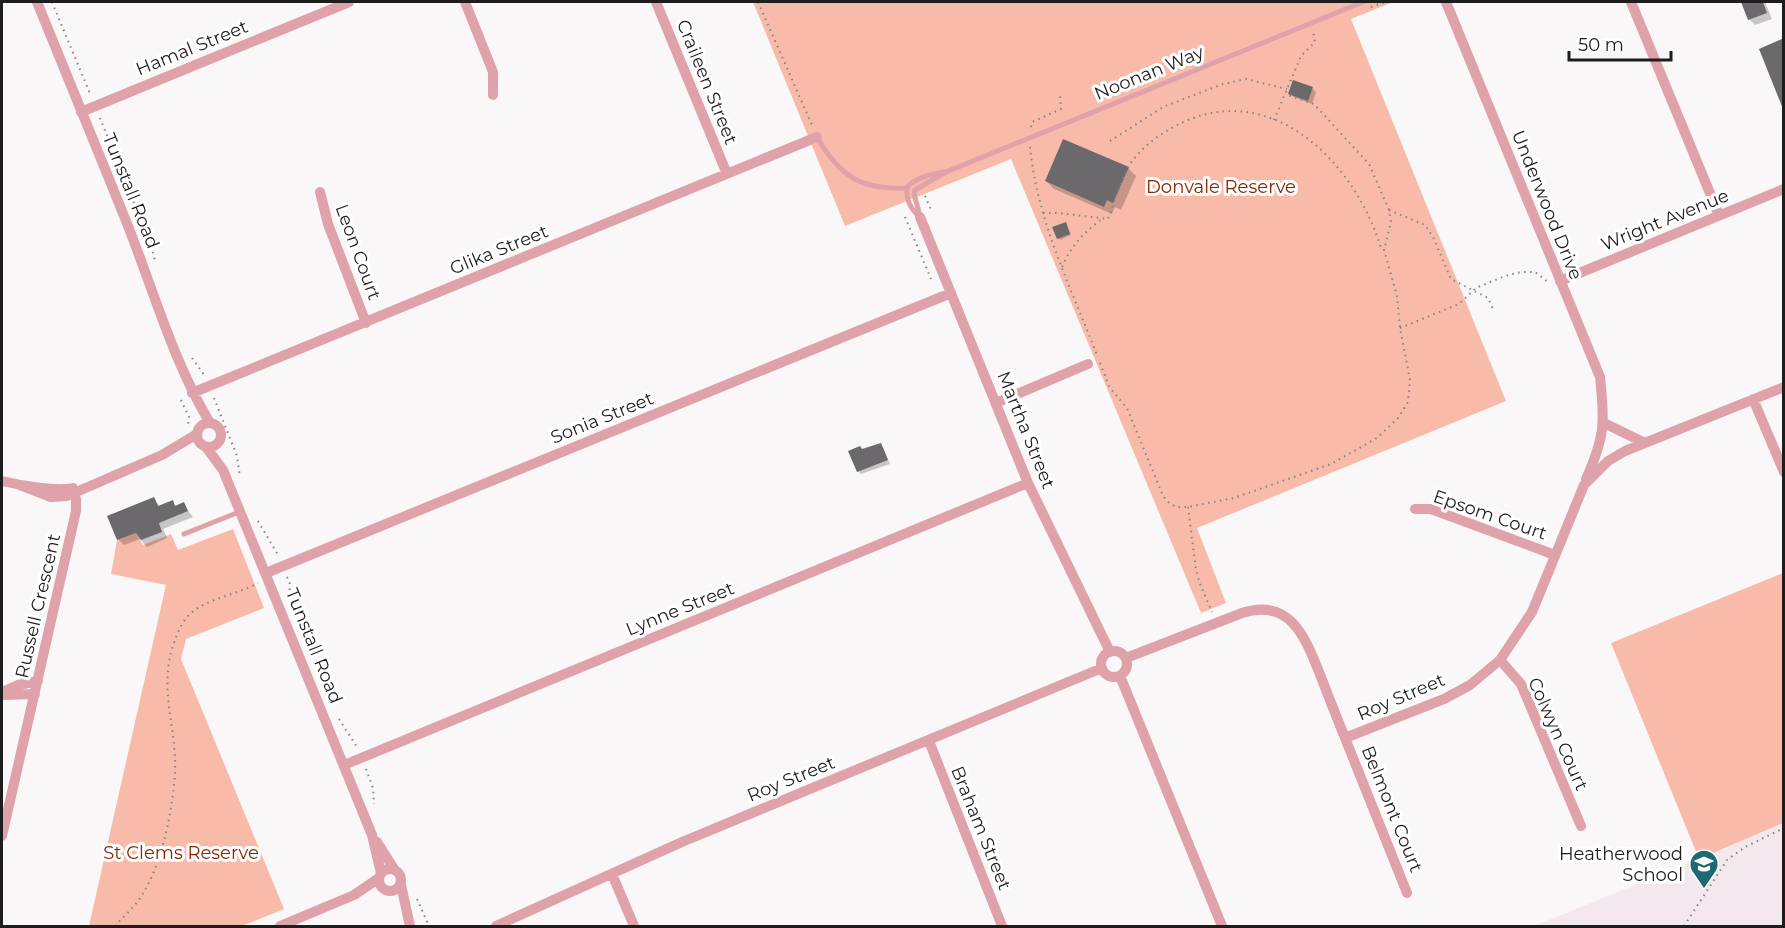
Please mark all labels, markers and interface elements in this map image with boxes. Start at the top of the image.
street label: Hamal Street [133,16,251,80]
street label: Craileen Street [672,16,742,148]
scale bar [1569,24,1671,62]
text: 50 m [1578,34,1624,56]
street label: Noonan Way [1091,41,1207,105]
street label: Underwood Drive [1507,127,1587,283]
street label: Tunstall Road [98,130,164,252]
park label: Donvale Reserve [1146,176,1296,198]
street label: Wright Avenue [1598,184,1732,256]
street label: Leon Court [331,201,385,303]
street label: Glika Street [447,220,551,280]
street label: Martha Street [992,368,1060,492]
street label: Sonia Street [547,387,657,449]
street label: Epsom Court [1430,485,1550,545]
street label: Russell Crescent [11,532,65,680]
street label: Lynne Street [623,577,737,641]
street label: Tunstall Road [281,585,347,707]
street label: Roy Street [1354,669,1448,725]
street label: Colwyn Court [1523,674,1593,794]
street label: Belmont Court [1357,743,1427,875]
street label: Roy Street [744,751,838,807]
street label: Braham Street [946,763,1016,893]
park label: St Clems Reserve [103,842,259,864]
place label: Heatherwood School [1559,843,1683,886]
school or university icon: Heatherwood School [1688,848,1720,890]

